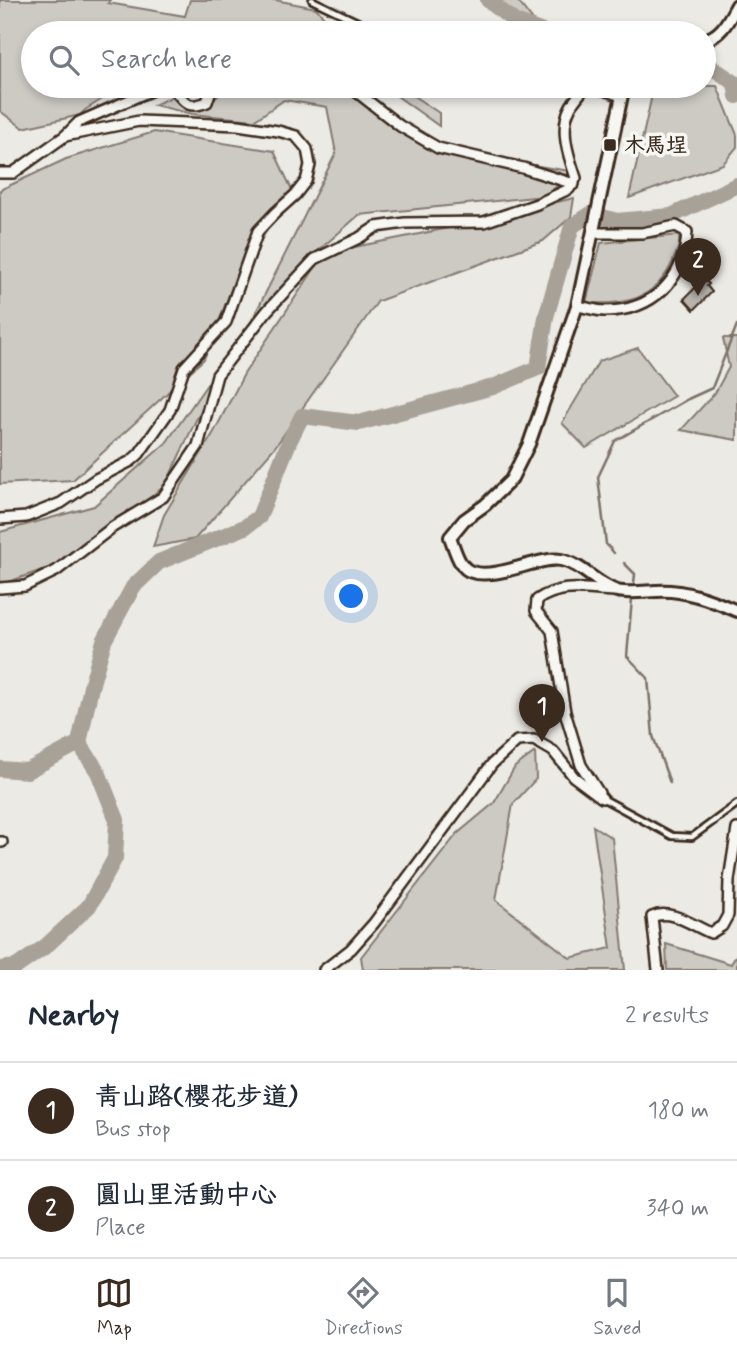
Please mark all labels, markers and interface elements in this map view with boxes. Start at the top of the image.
search box [21,21,716,98]
icon: search [45,41,83,79]
text: Search here [101,43,232,77]
place label: 木馬埕 [624,132,687,160]
marker: 木馬埕 [602,137,618,153]
pin: 2 [675,238,721,296]
your location [334,579,368,613]
pin: 1 [519,684,565,742]
text: Nearby [28,996,119,1035]
text: 2 results [625,1001,709,1031]
text: 青山路(櫻花步道) [95,1081,297,1115]
text: 1 [46,1096,56,1126]
text: 180 m [648,1096,709,1126]
text: Bus stop [95,1115,171,1145]
text: 圓山里活動中心 [95,1179,277,1213]
text: 2 [45,1194,57,1224]
text: 340 m [646,1194,709,1224]
text: Place [95,1213,146,1243]
tab: Map [95,1274,133,1341]
tab: Directions [324,1274,403,1341]
tab: Saved [593,1274,641,1341]

